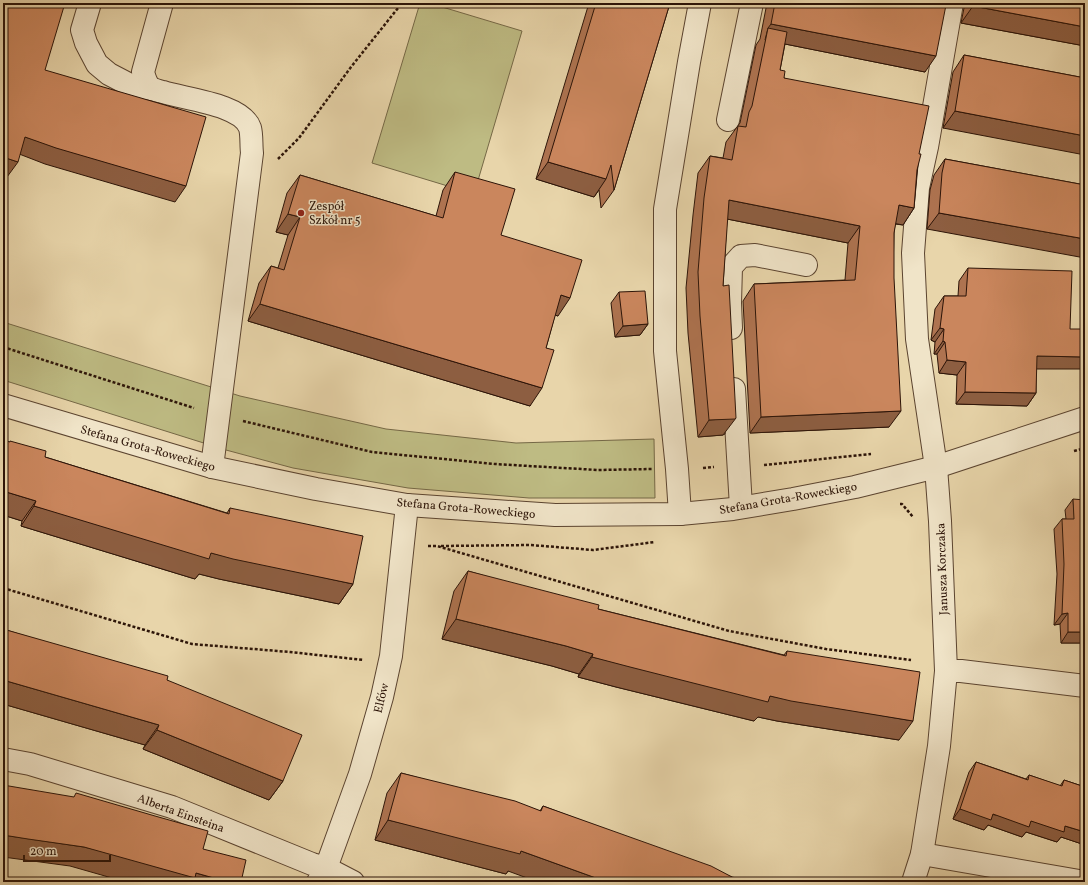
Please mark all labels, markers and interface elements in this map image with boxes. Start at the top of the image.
place label: Zespół Szkół nr 5 [309,199,361,229]
marker: Zespół Szkół nr 5 [296,208,306,218]
street label: Stefana Grota-Roweckiego [78,422,217,476]
street label: Stefana Grota-Roweckiego [718,479,858,519]
street label: Stefana Grota-Roweckiego [396,495,536,523]
street label: Janusza Korczaka [933,523,953,615]
street label: Elfów [371,681,394,715]
street label: Alberta Einsteina [135,791,226,837]
scale bar [24,837,110,863]
text: 20 m [30,844,57,860]

